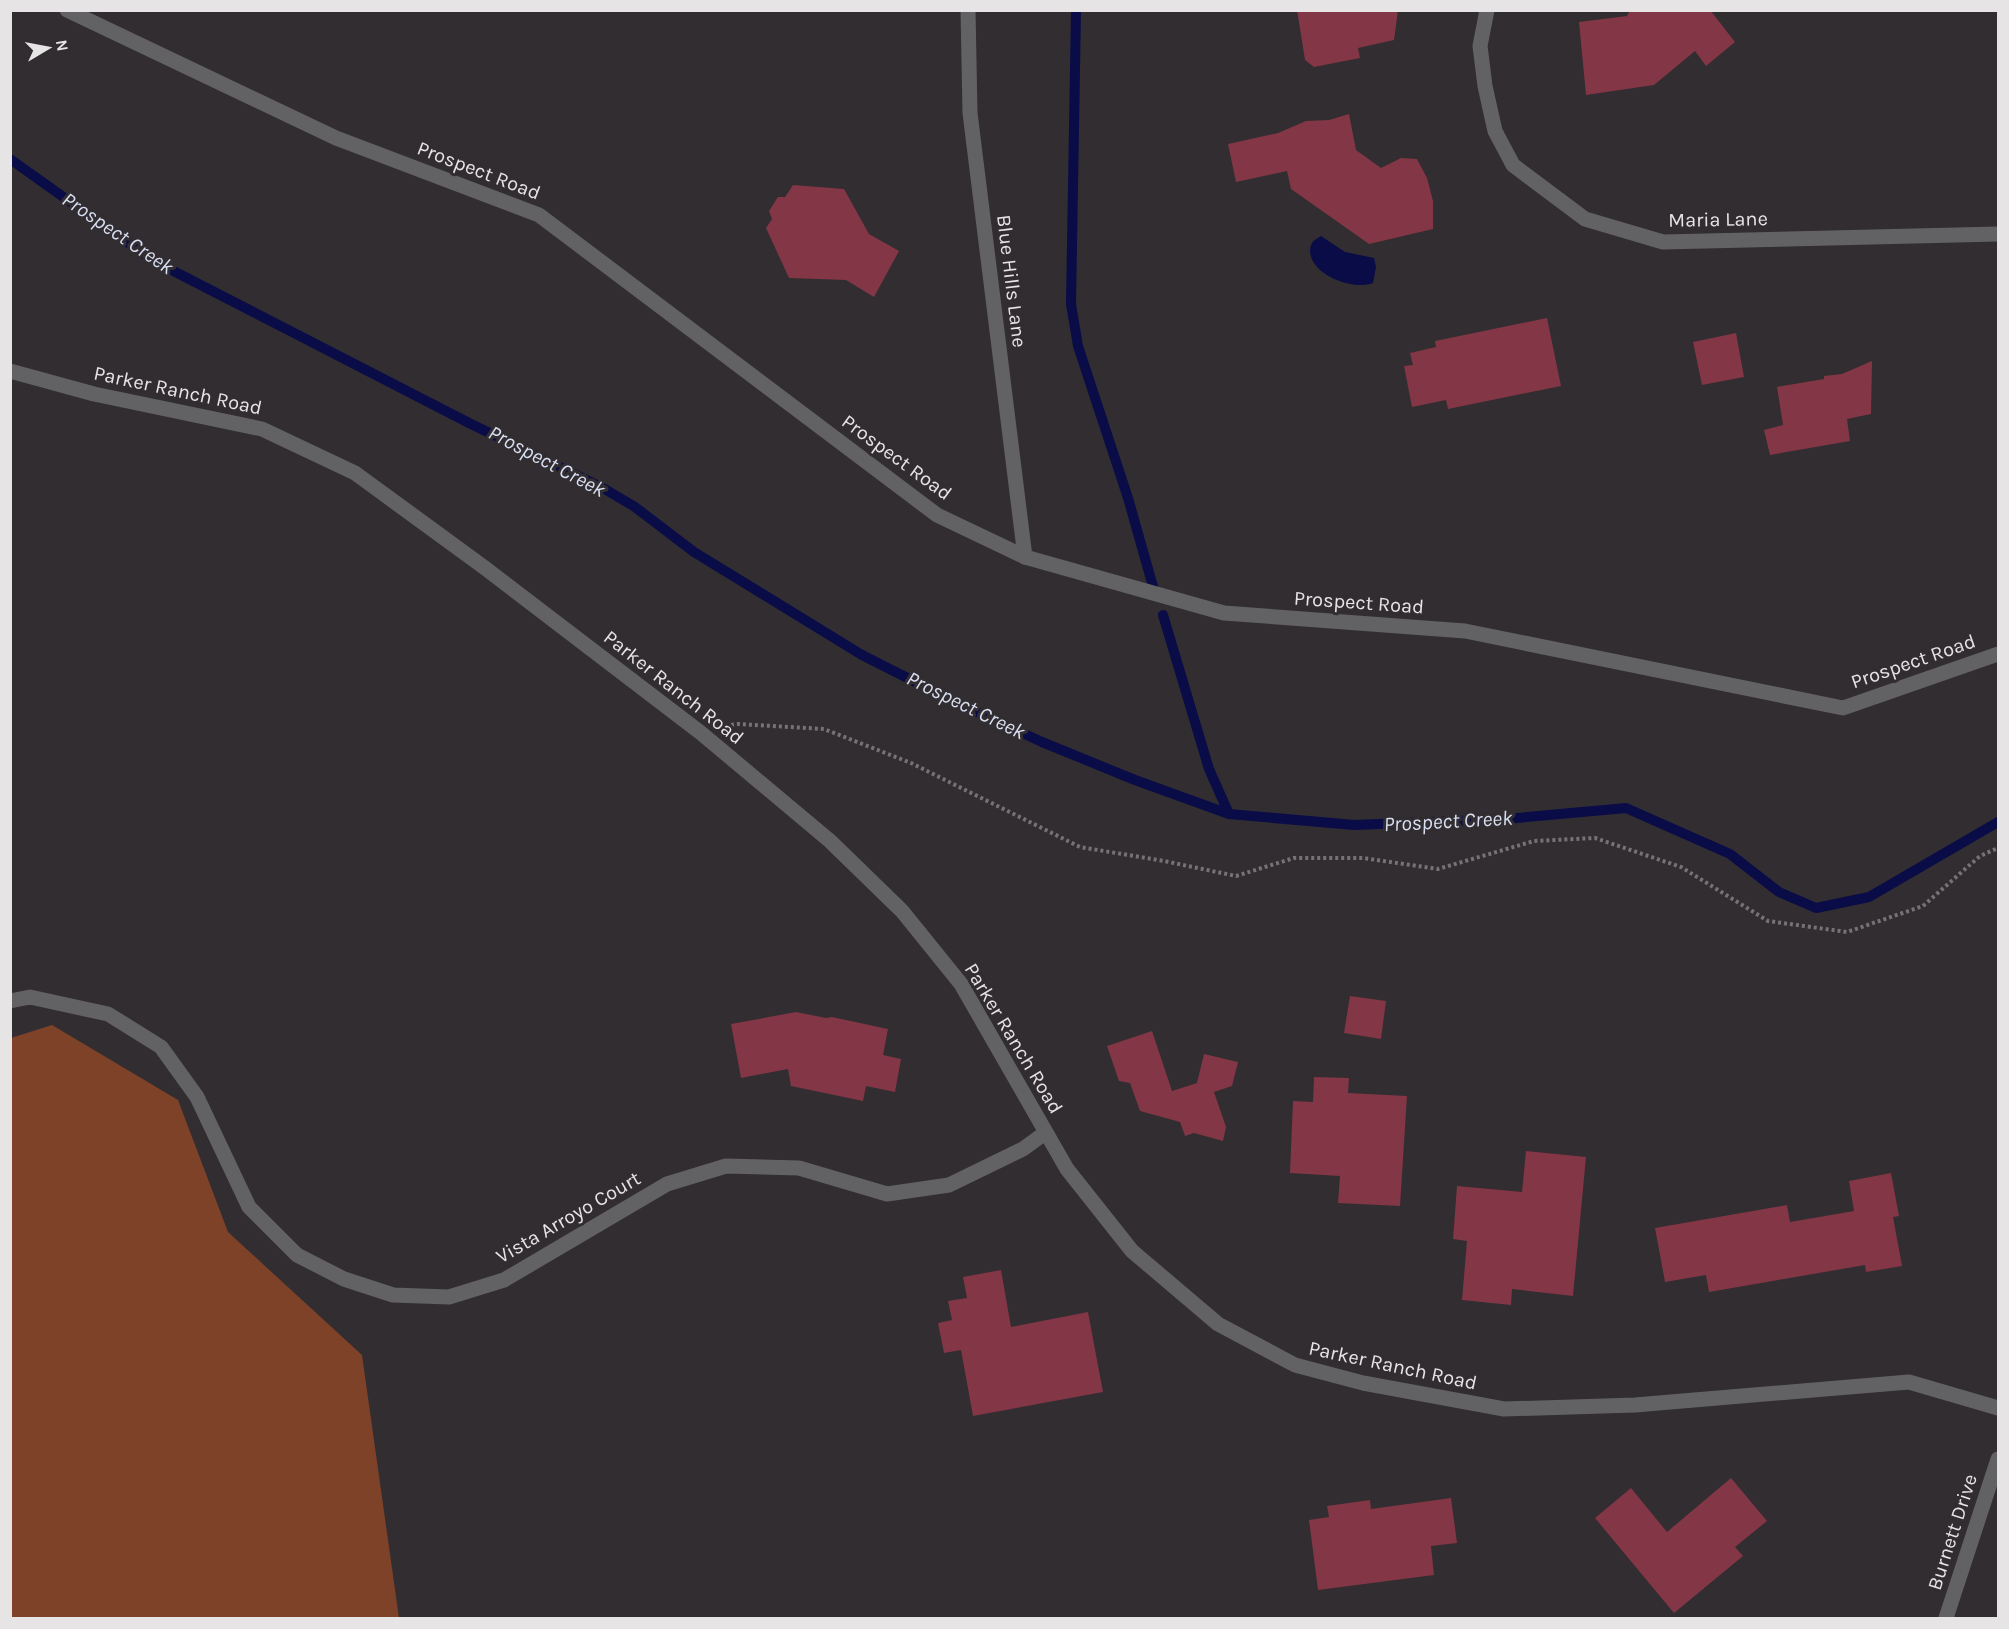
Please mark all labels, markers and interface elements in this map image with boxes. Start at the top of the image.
north arrow [18,18,78,78]
text: N [52,38,73,53]
street label: Prospect Road [414,136,544,205]
water label: Prospect Creek [58,187,179,279]
street label: Maria Lane [1668,207,1768,232]
street label: Blue Hills Lane [992,213,1031,349]
street label: Parker Ranch Road [92,361,264,420]
street label: Prospect Road [837,410,956,505]
water label: Prospect Creek [484,420,610,502]
street label: Prospect Road [1293,586,1425,619]
street label: Parker Ranch Road [599,626,748,749]
street label: Prospect Road [1848,629,1979,694]
water label: Prospect Creek [903,666,1030,744]
water label: Prospect Creek [1383,806,1513,836]
street label: Parker Ranch Road [960,959,1068,1118]
street label: Vista Arroyo Court [492,1167,645,1268]
street label: Parker Ranch Road [1307,1336,1479,1395]
street label: Burnett Drive [1923,1471,1982,1593]

